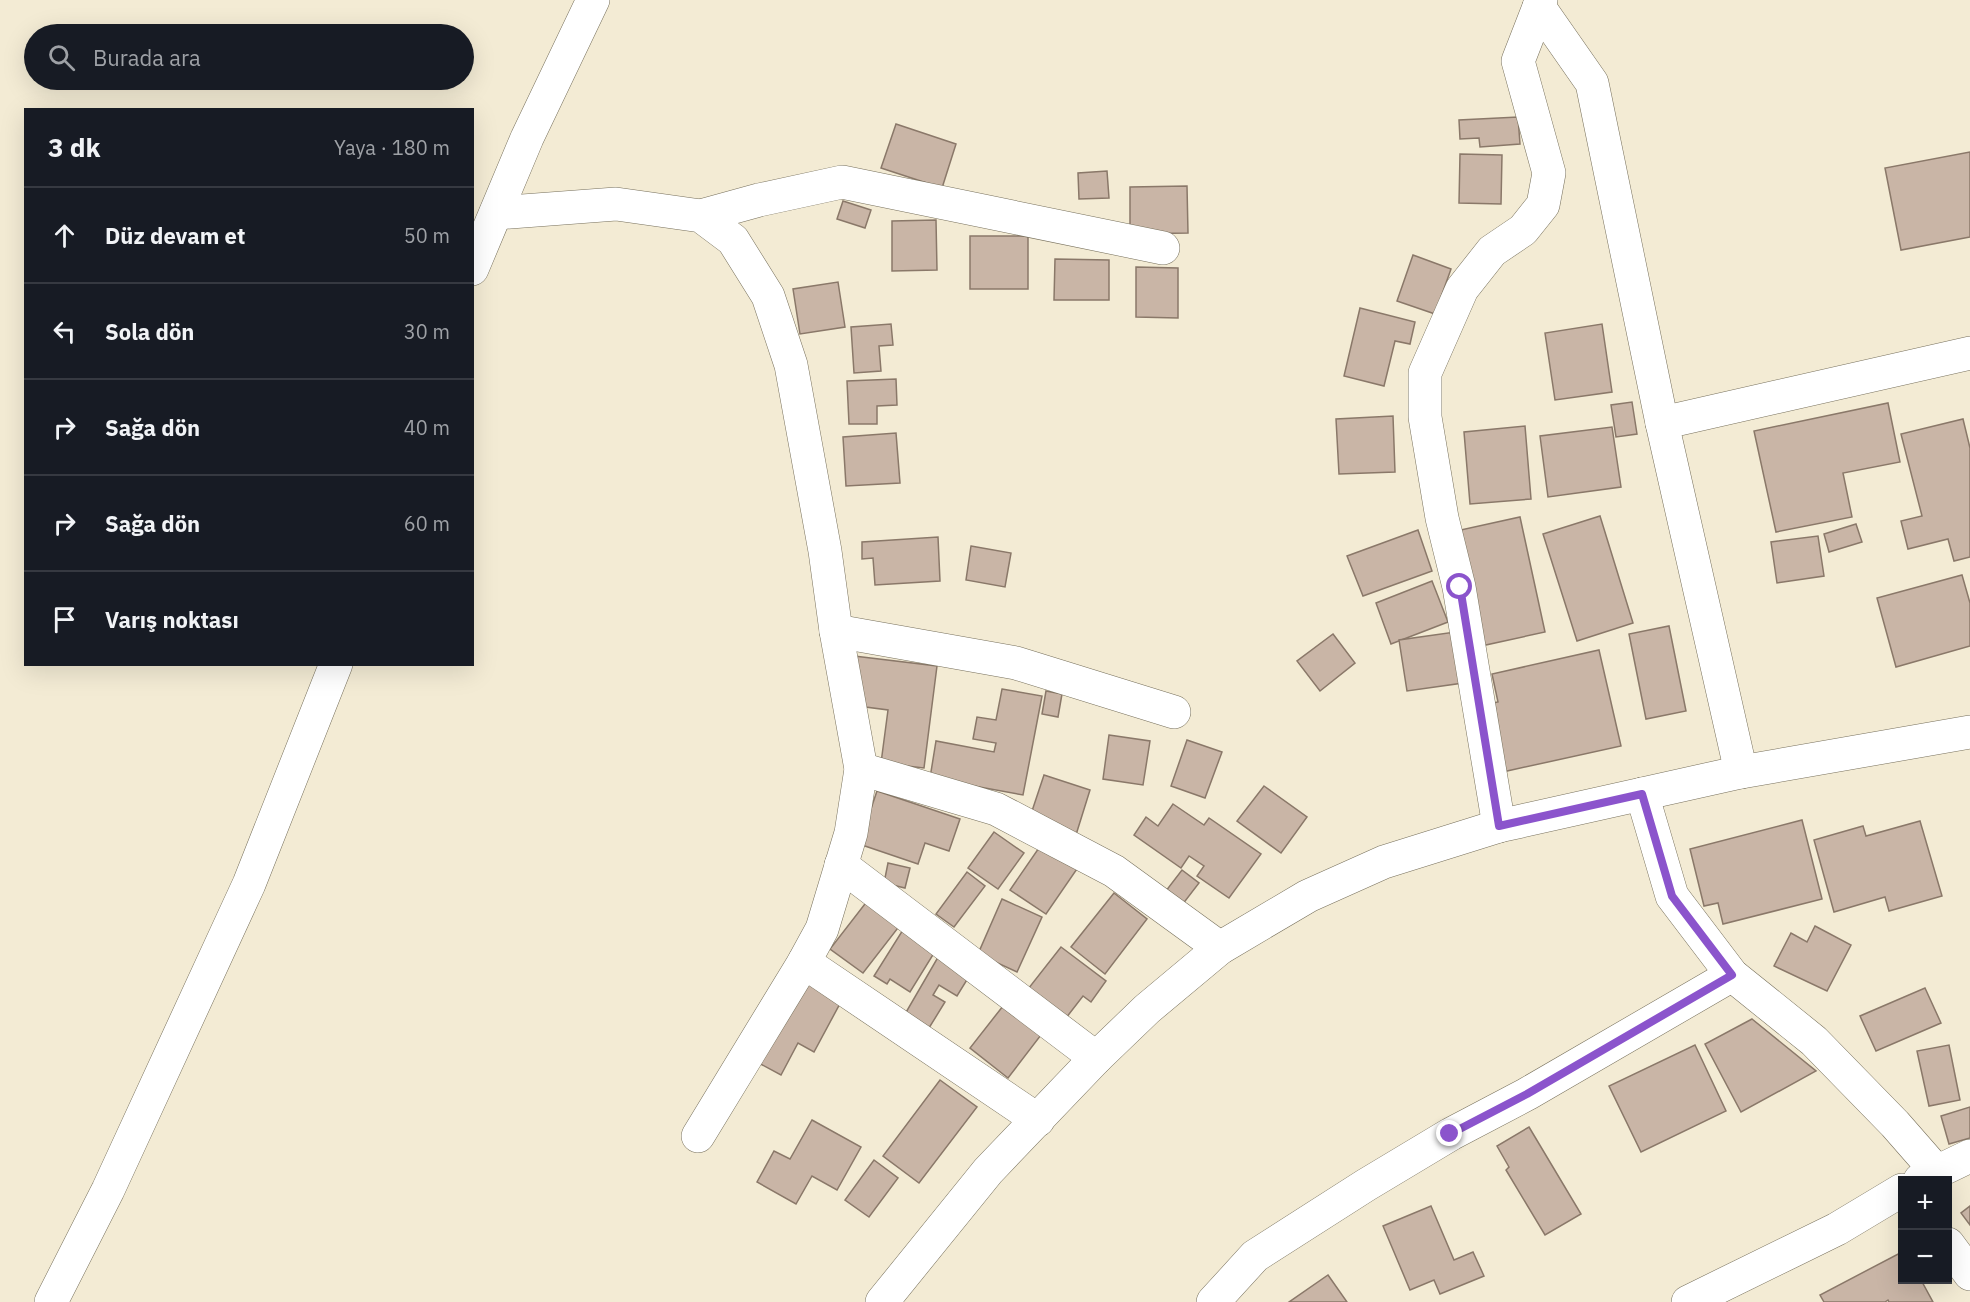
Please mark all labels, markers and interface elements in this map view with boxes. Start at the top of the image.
search box [24,24,474,90]
icon: search [45,41,78,74]
text: Burada ara [93,43,201,72]
text: 3 dk [48,130,101,164]
text: Yaya · 180 m [334,134,450,161]
icon: ahead [48,219,81,252]
text: Düz devam et [105,221,245,250]
text: 50 m [404,222,450,249]
icon: left [48,315,81,348]
text: Sola dön [105,317,194,346]
text: 30 m [404,318,450,345]
icon: right [48,411,81,444]
text: Sağa dön [105,413,200,442]
text: 40 m [404,414,450,441]
icon: right [48,507,81,540]
text: Sağa dön [105,509,200,538]
text: 60 m [404,510,450,537]
route start [1446,573,1472,599]
icon: arrive [48,603,81,636]
text: Varış noktası [105,605,239,634]
route end [1436,1120,1462,1146]
map controls [1898,1176,1952,1284]
button: + [1898,1176,1952,1230]
button: − [1898,1230,1952,1284]

